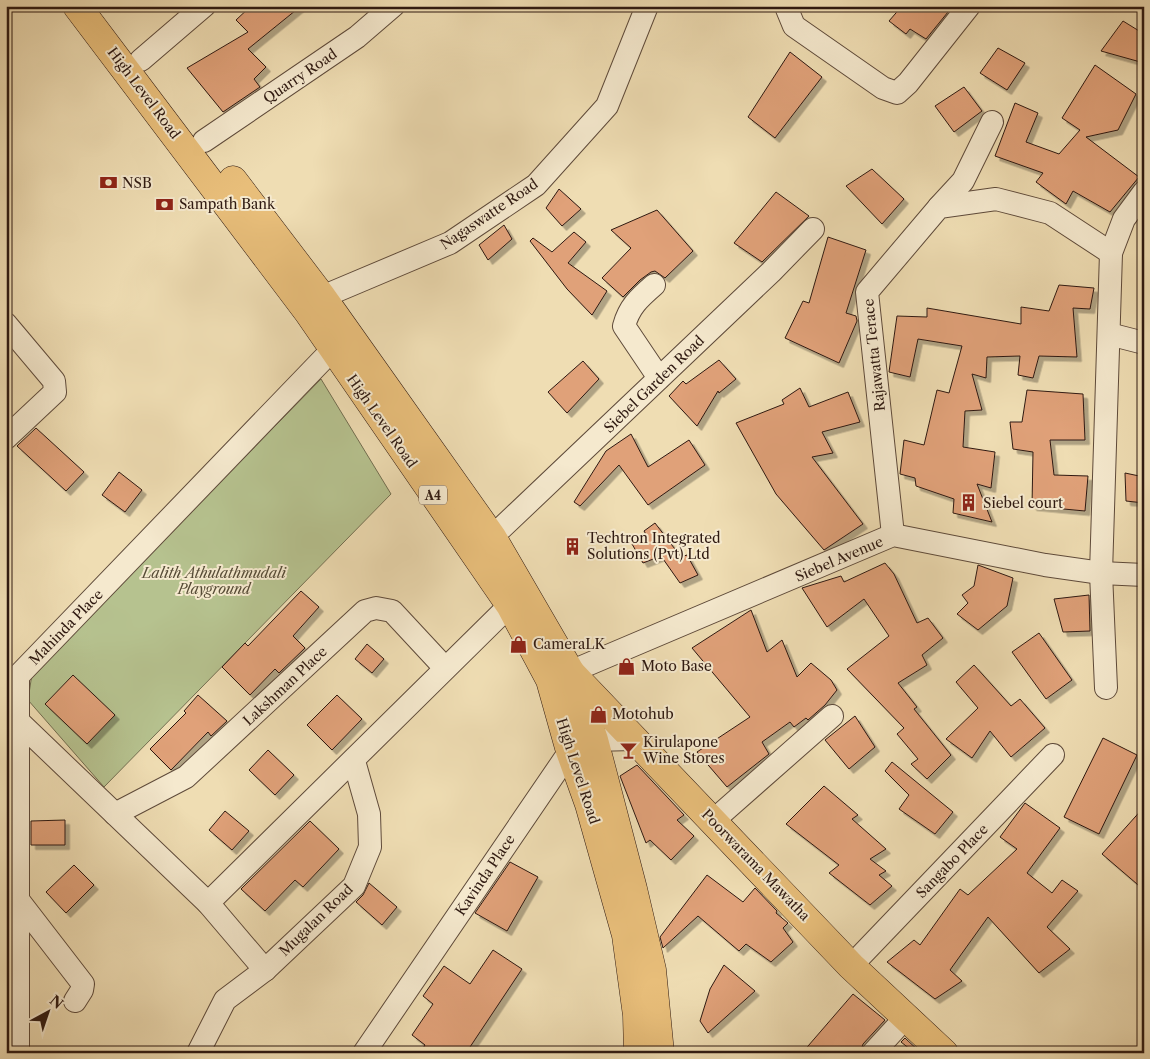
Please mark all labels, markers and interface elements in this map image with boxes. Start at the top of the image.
street label: High Level Road [104,43,185,143]
street label: Quarry Road [260,44,341,107]
bank icon: NSB [98,173,118,193]
place label: NSB [122,174,152,192]
street label: Nagaswatte Road [437,174,542,253]
bank icon: Sampath Bank [155,194,175,214]
place label: Sampath Bank [179,195,276,213]
street label: Rajawatta Terace [859,298,889,412]
street label: Siebel Garden Road [600,331,708,437]
street label: High Level Road [343,371,421,472]
road number: A4 [419,486,447,504]
building icon: Siebel court [959,493,979,513]
place label: Siebel court [983,494,1063,512]
place label: Techtron Integrated Solutions (Pvt) Ltd [587,529,721,563]
street label: Siebel Avenue [792,532,886,586]
building icon: Techtron Integrated Solutions (Pvt) Ltd [563,536,583,556]
park label: Lalith Athulathmudali Playground [141,564,288,598]
street label: Mahinda Place [25,585,107,669]
shop icon: CameraLK [509,634,529,654]
place label: CameraLK [533,635,606,653]
street label: Lakshman Place [239,642,331,730]
shop icon: Moto Base [617,656,637,676]
place label: Moto Base [641,657,712,675]
shop icon: Motohub [588,704,608,724]
place label: Motohub [612,705,674,723]
street label: High Level Road [552,716,604,827]
place label: Kirulapone Wine Stores [642,733,724,767]
bar icon: Kirulapone Wine Stores [619,740,639,760]
street label: Poorwarama Mawatha [698,805,814,925]
street label: Sangabo Place [912,820,992,902]
street label: Kavinda Place [451,831,519,919]
street label: Mugalan Road [275,880,357,960]
north arrow [22,986,72,1036]
text: N [46,991,67,1013]

